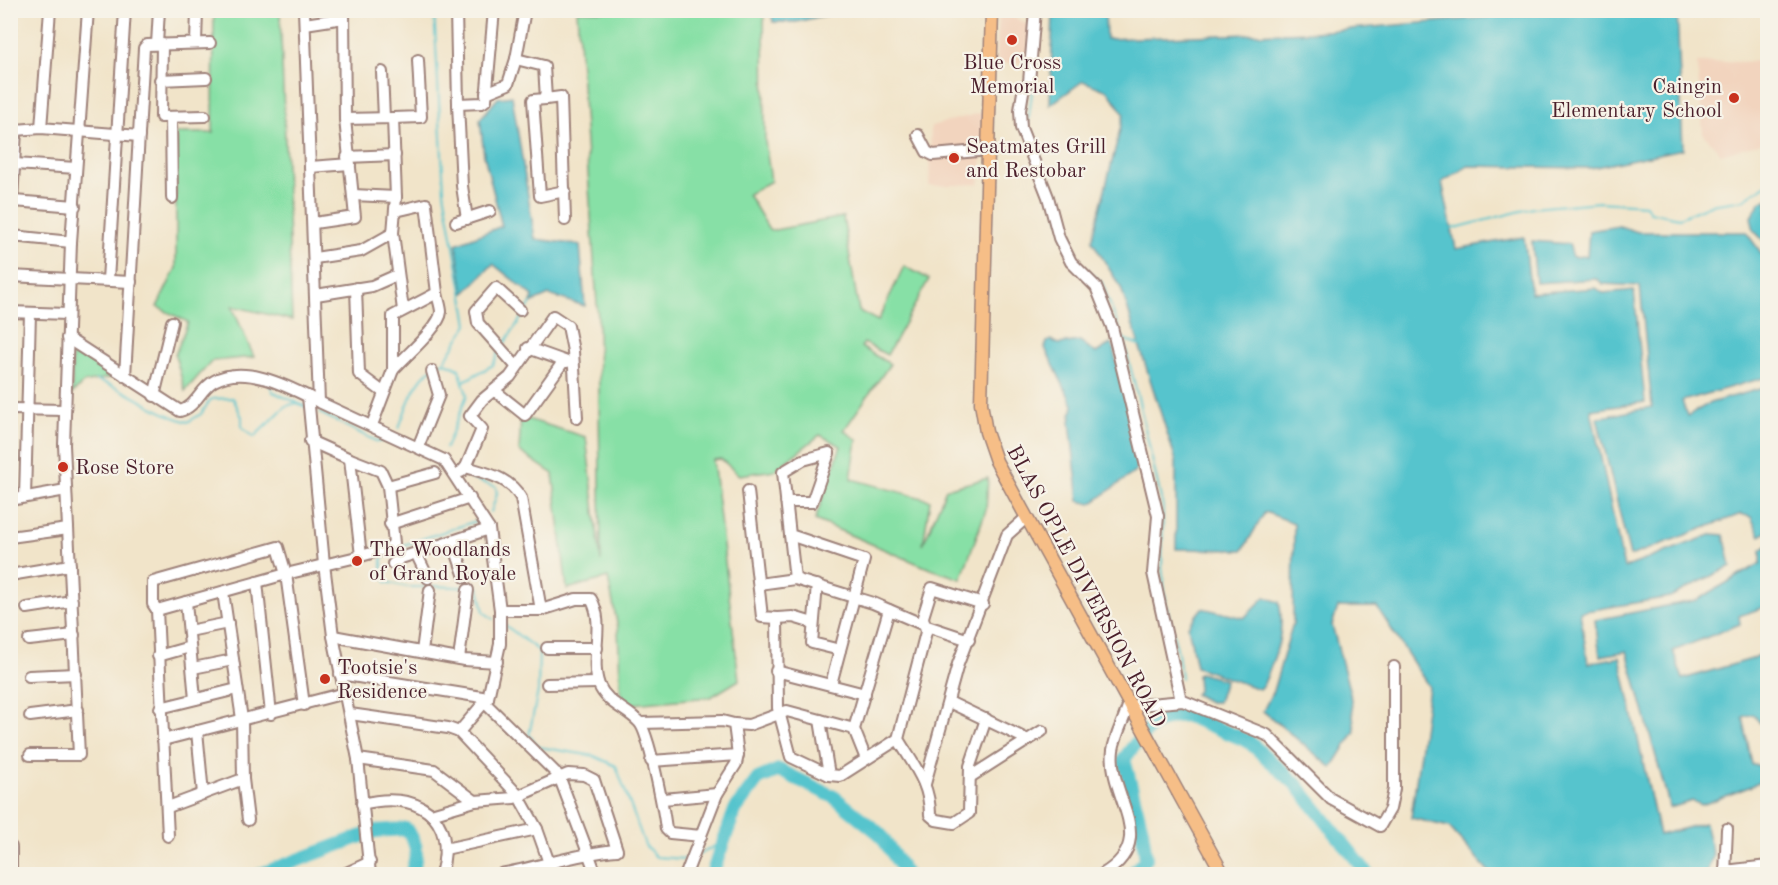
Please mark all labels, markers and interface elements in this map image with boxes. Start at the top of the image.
marker: Blue Cross Memorial [1005,33,1019,47]
place label: Blue Cross Memorial [963,53,1061,98]
place label: Caingin Elementary School [1551,77,1722,122]
marker: Caingin Elementary School [1727,91,1741,105]
place label: Seatmates Grill and Restobar [966,137,1107,182]
marker: Seatmates Grill and Restobar [947,151,961,165]
street label: BLAS OPLE DIVERSION ROAD [1002,442,1169,731]
place label: Rose Store [75,458,174,479]
marker: Rose Store [56,460,70,474]
place label: The Woodlands of Grand Royale [369,540,516,585]
marker: The Woodlands of Grand Royale [350,554,364,568]
place label: Tootsie's Residence [337,658,427,703]
marker: Tootsie's Residence [318,672,332,686]

